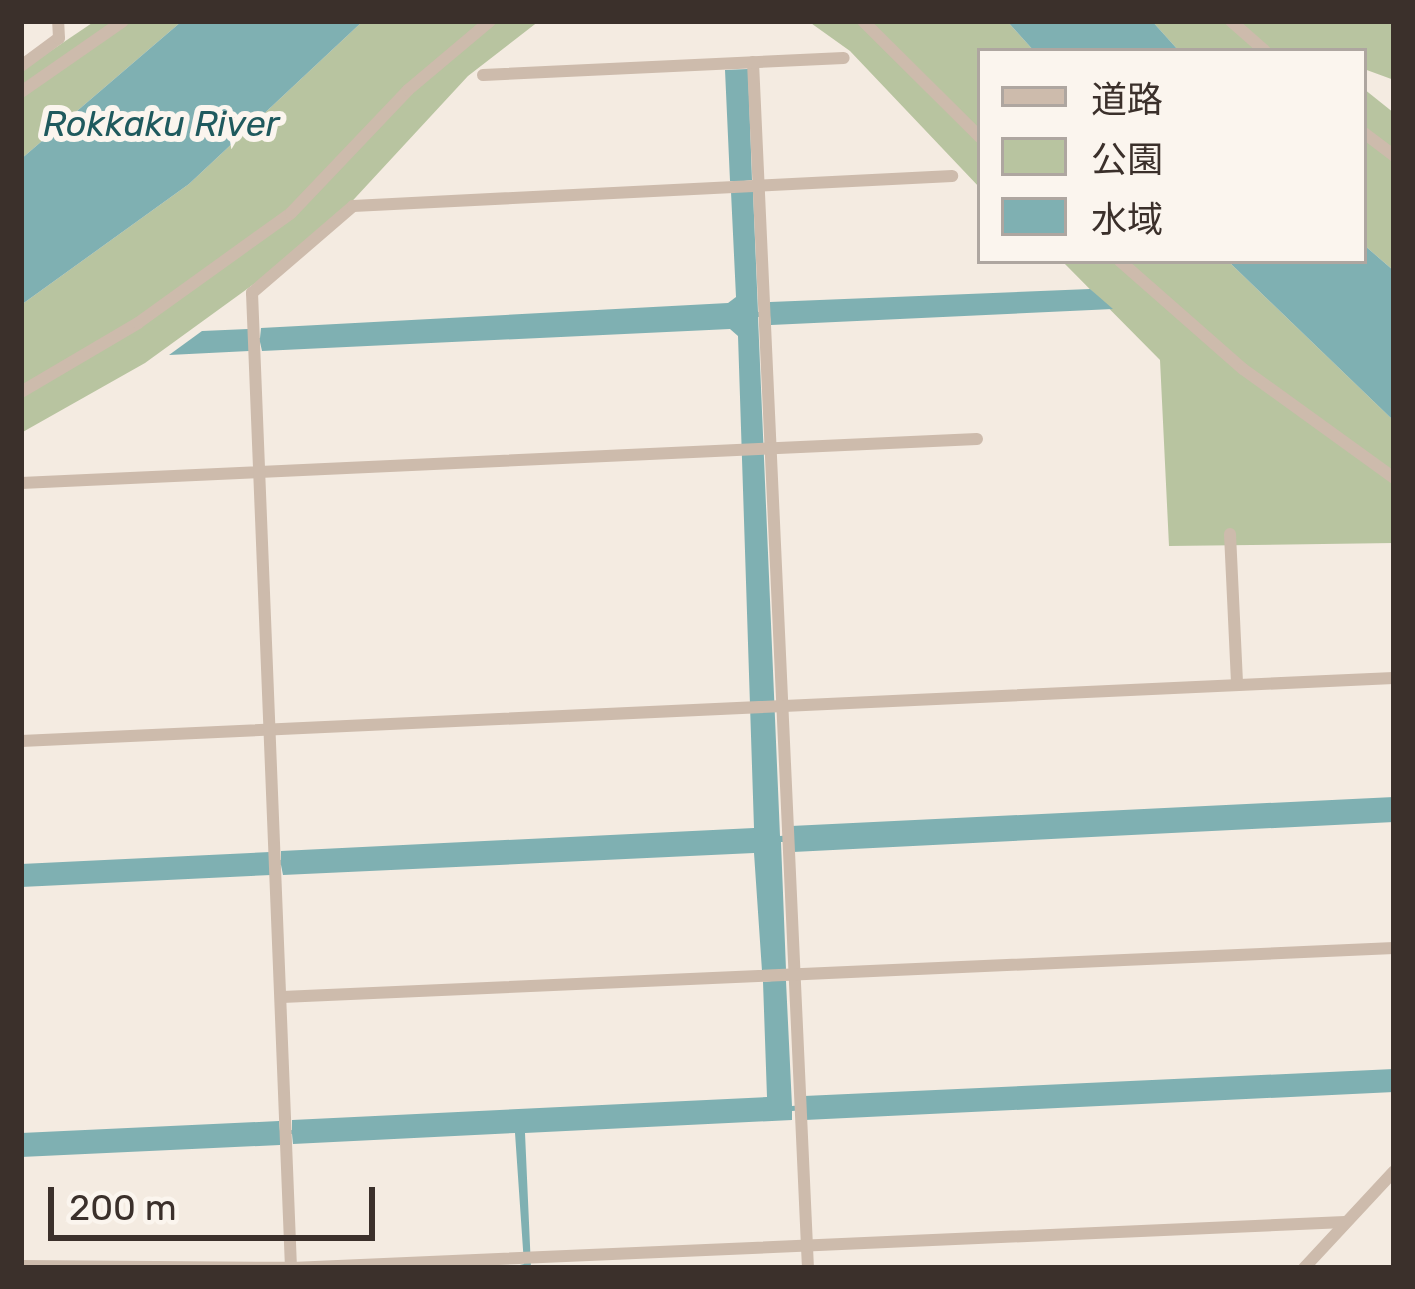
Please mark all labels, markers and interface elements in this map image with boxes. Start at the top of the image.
legend [977,48,1367,264]
text: 道路 [1091,78,1163,121]
water label: Rokkaku River [43,102,279,146]
text: 公園 [1091,138,1163,181]
text: 水域 [1091,198,1163,241]
scale bar [54,1163,381,1237]
text: 200 m [69,1186,177,1229]

